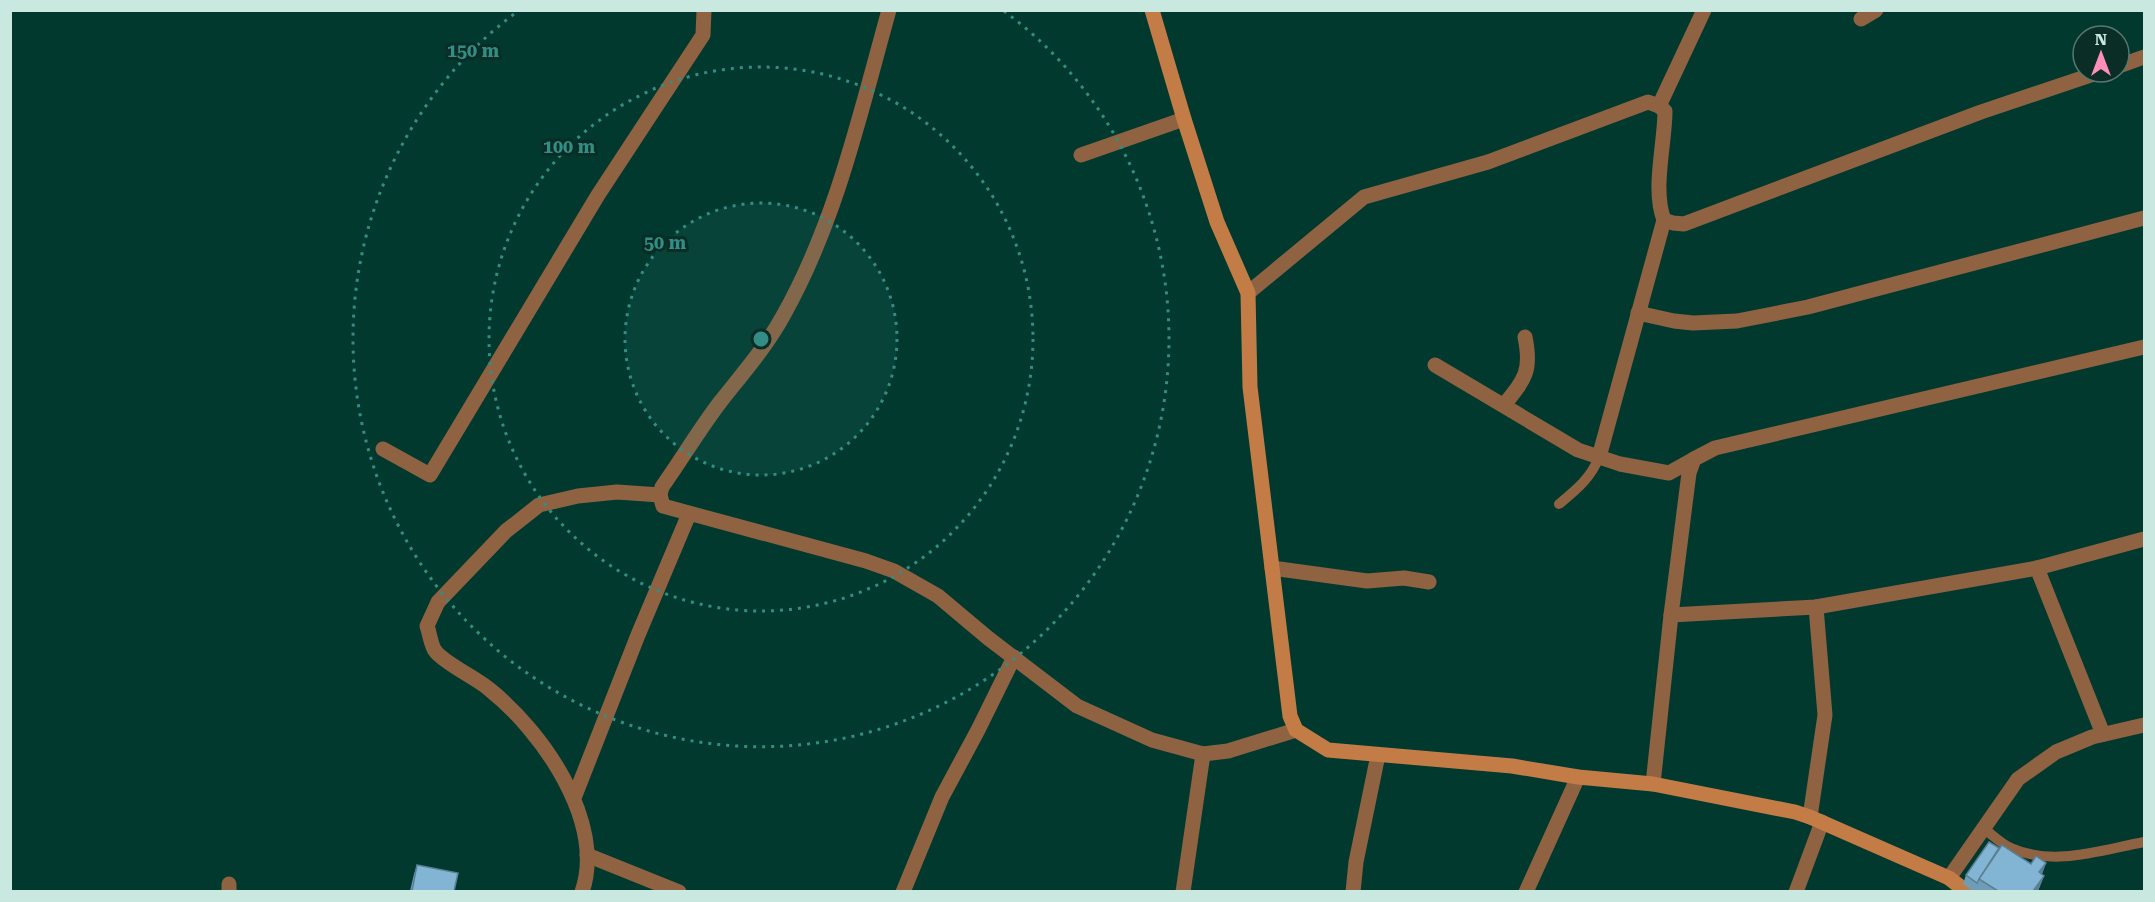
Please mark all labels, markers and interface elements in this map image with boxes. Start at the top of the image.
north arrow [2071,24,2131,84]
text: N [2095,30,2107,49]
text: 150 m [447,40,500,61]
text: 100 m [543,136,596,157]
text: 50 m [644,232,687,253]
centre of rings [751,329,771,349]

